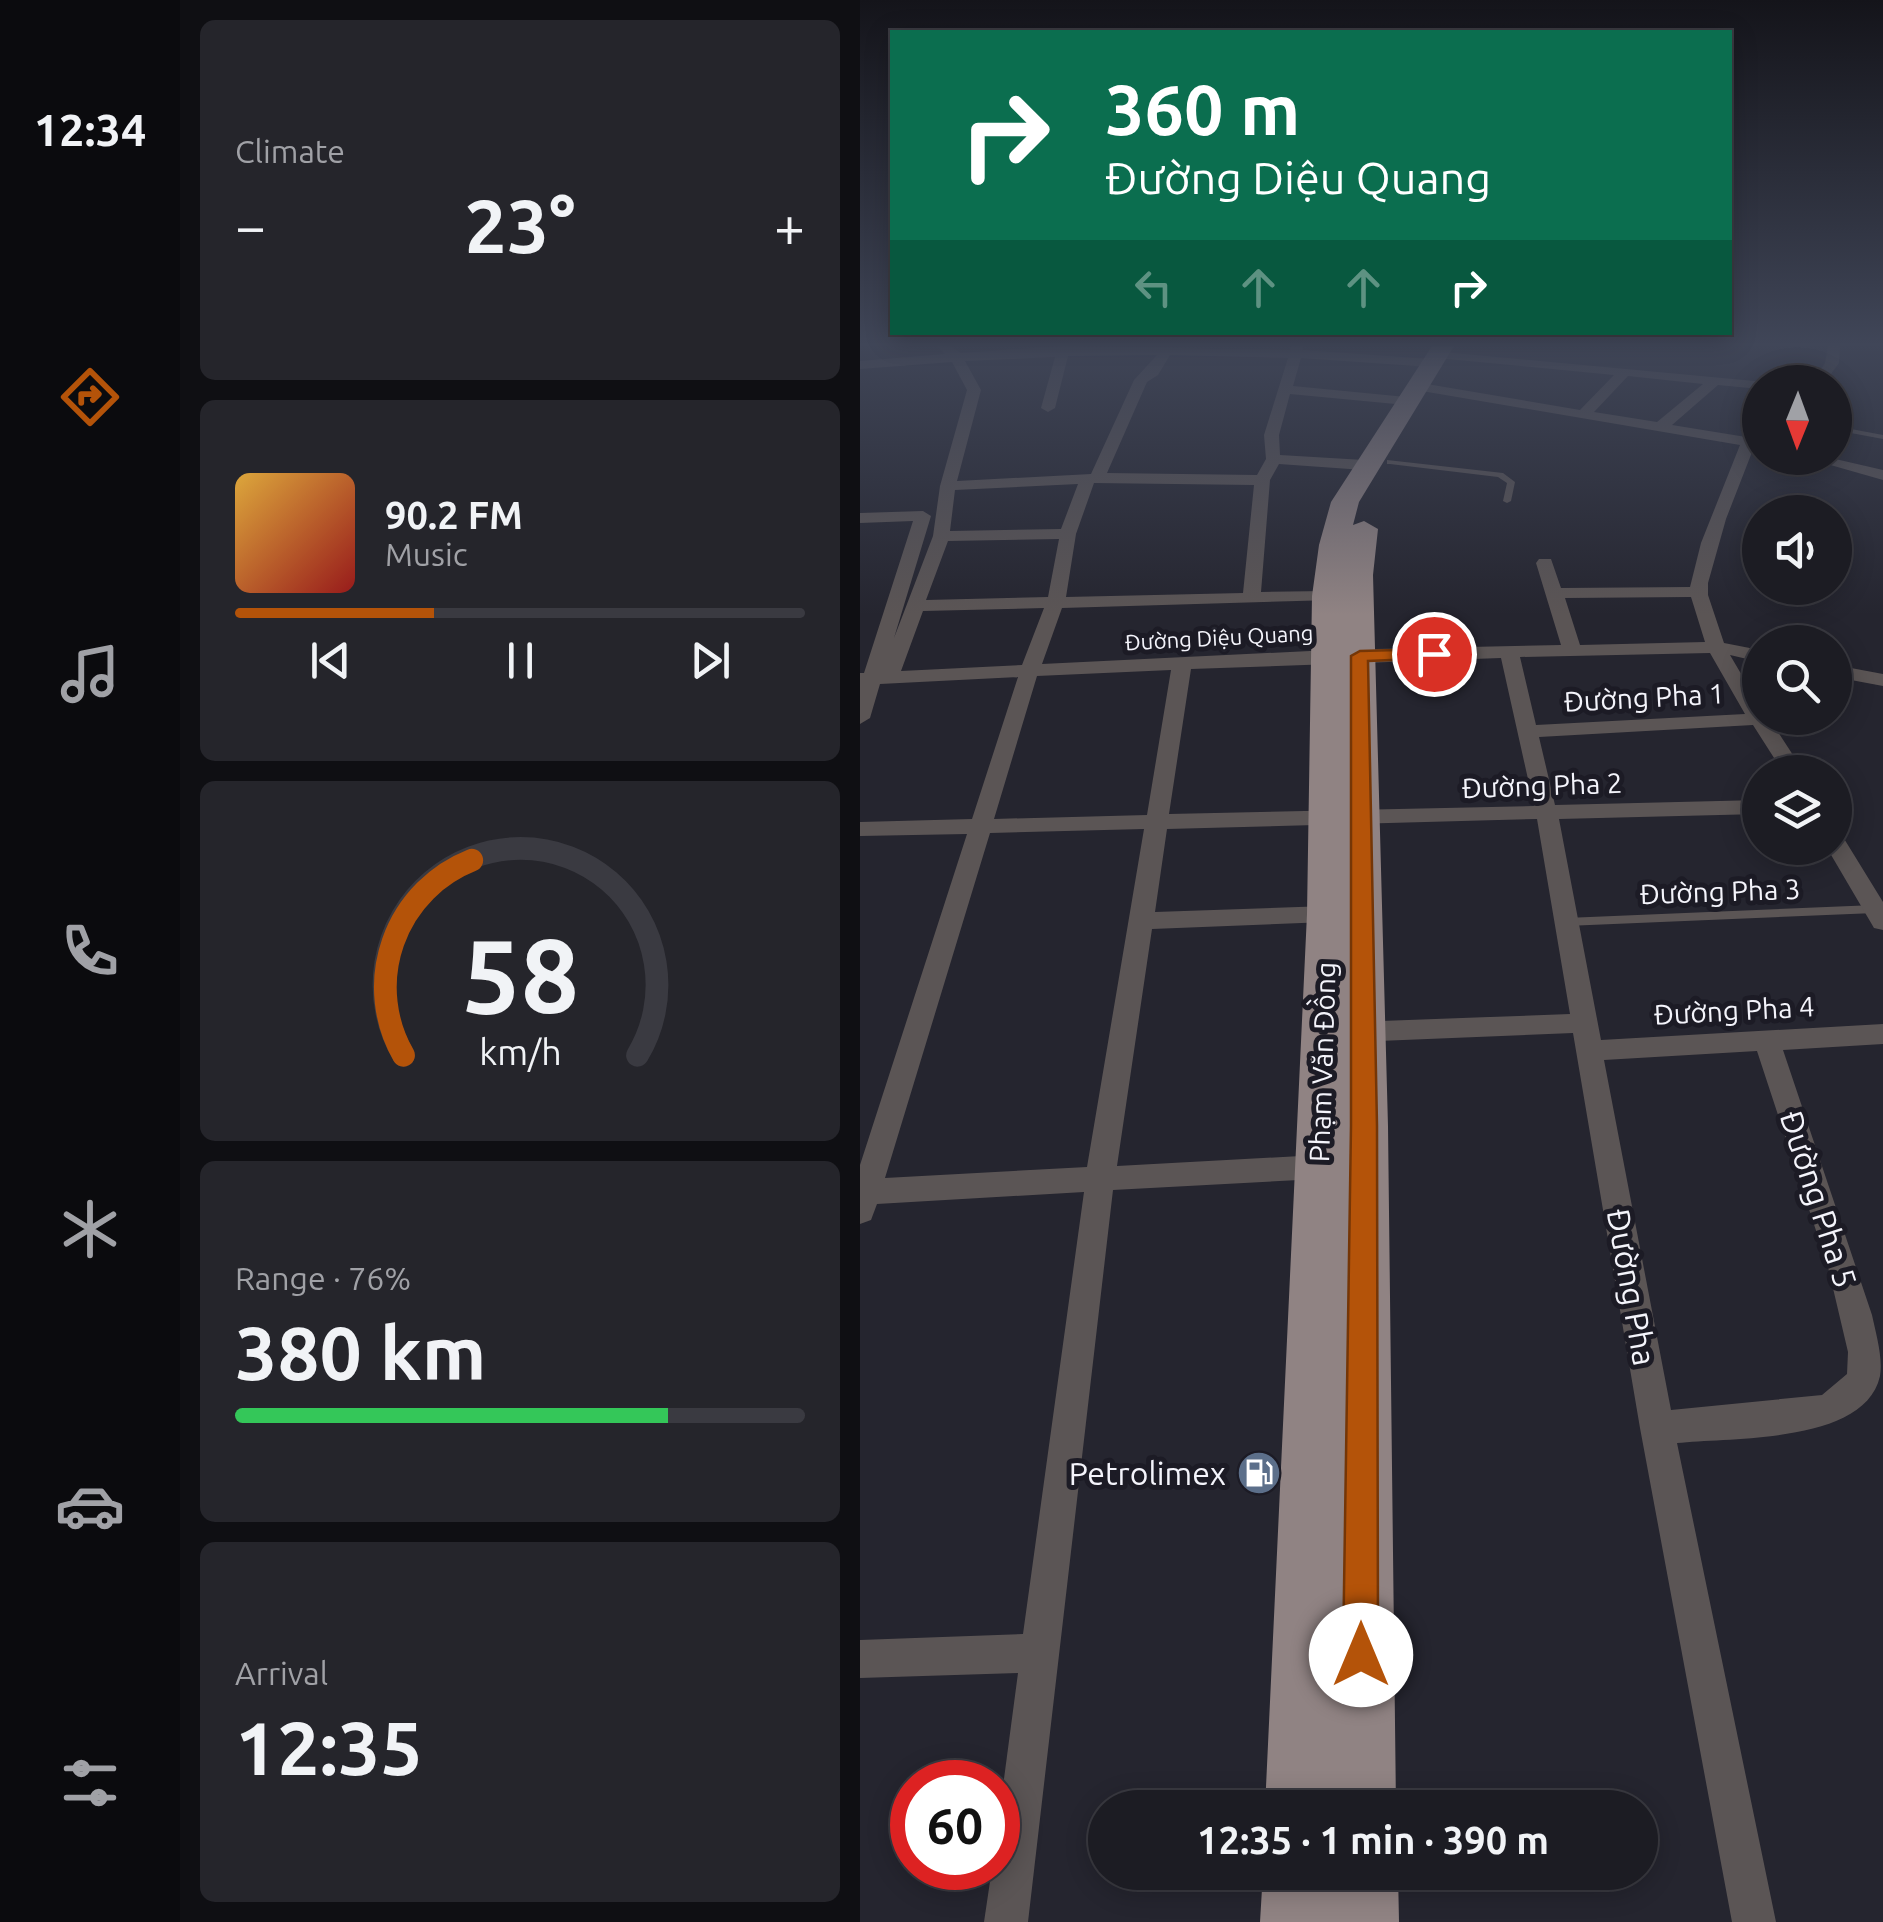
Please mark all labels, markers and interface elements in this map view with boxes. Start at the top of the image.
icon: right [940,70,1070,200]
text: 360 m [1105,70,1300,148]
text: 12:34 [34,104,146,155]
text: Climate [235,133,345,169]
text: Đường Diệu Quang [1105,152,1491,203]
text: 23° [464,183,576,267]
text: − [235,195,266,256]
text: + [774,195,805,256]
icon: left [1126,260,1181,315]
icon: ahead [1231,260,1286,315]
icon: ahead [1336,260,1391,315]
icon: right [1441,260,1496,315]
icon: directions [55,362,125,432]
north arrow [1742,365,1852,475]
map controls [1742,365,1852,865]
text: 90.2 FM [385,494,523,536]
button: sound [1742,495,1852,605]
text: Music [385,536,468,572]
pin [1392,612,1477,697]
street label: Đường Diệu Quang [1124,620,1314,654]
button: search [1742,625,1852,735]
icon: arrive [1407,627,1462,682]
icon: previous [303,633,358,688]
icon: pause [493,633,548,688]
icon: next [683,633,738,688]
icon: music [55,639,125,709]
street label: Đường Pha 1 [1563,677,1725,717]
button: layers [1742,755,1852,865]
street label: Đường Pha 2 [1461,767,1623,803]
street label: Đường Pha 3 [1639,873,1801,909]
icon: phone [55,916,125,986]
text: 58 [461,916,579,1033]
street label: Phạm Văn Đồng [1300,961,1341,1163]
street label: Đường Pha 4 [1653,990,1815,1030]
text: km/h [479,1032,561,1072]
street label: Đường Pha 5 [1773,1106,1865,1292]
icon: climate [55,1194,125,1264]
street label: Đường Pha [1601,1206,1663,1368]
text: Range · 76% [235,1260,411,1296]
text: 380 km [235,1310,486,1394]
fuel station icon: Petrolimex [1236,1450,1282,1496]
place label: Petrolimex [1069,1455,1226,1491]
icon: car [55,1471,125,1541]
position arrow [1309,1603,1413,1707]
text: Arrival [235,1655,328,1691]
text: 12:35 [235,1705,423,1789]
icon: filters [55,1748,125,1818]
speed limit sign: 60 [890,1760,1020,1890]
text: 12:35 · 1 min · 390 m [1197,1819,1549,1861]

